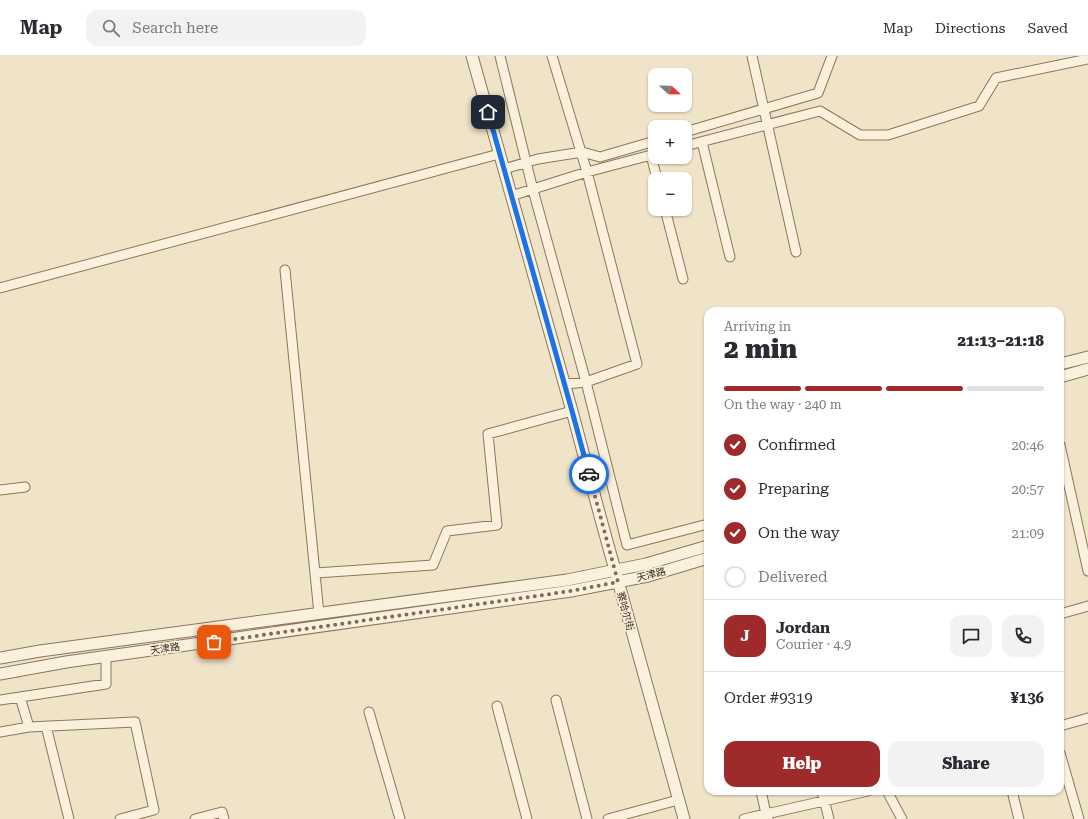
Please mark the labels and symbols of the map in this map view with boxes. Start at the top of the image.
north arrow [648,68,692,112]
pin [471,95,505,129]
courier [569,454,609,494]
street label: 天津路 [635,566,667,583]
street label: 察哈尔街 [615,590,636,632]
pin [197,625,231,659]
street label: 天津路 [149,641,181,656]

